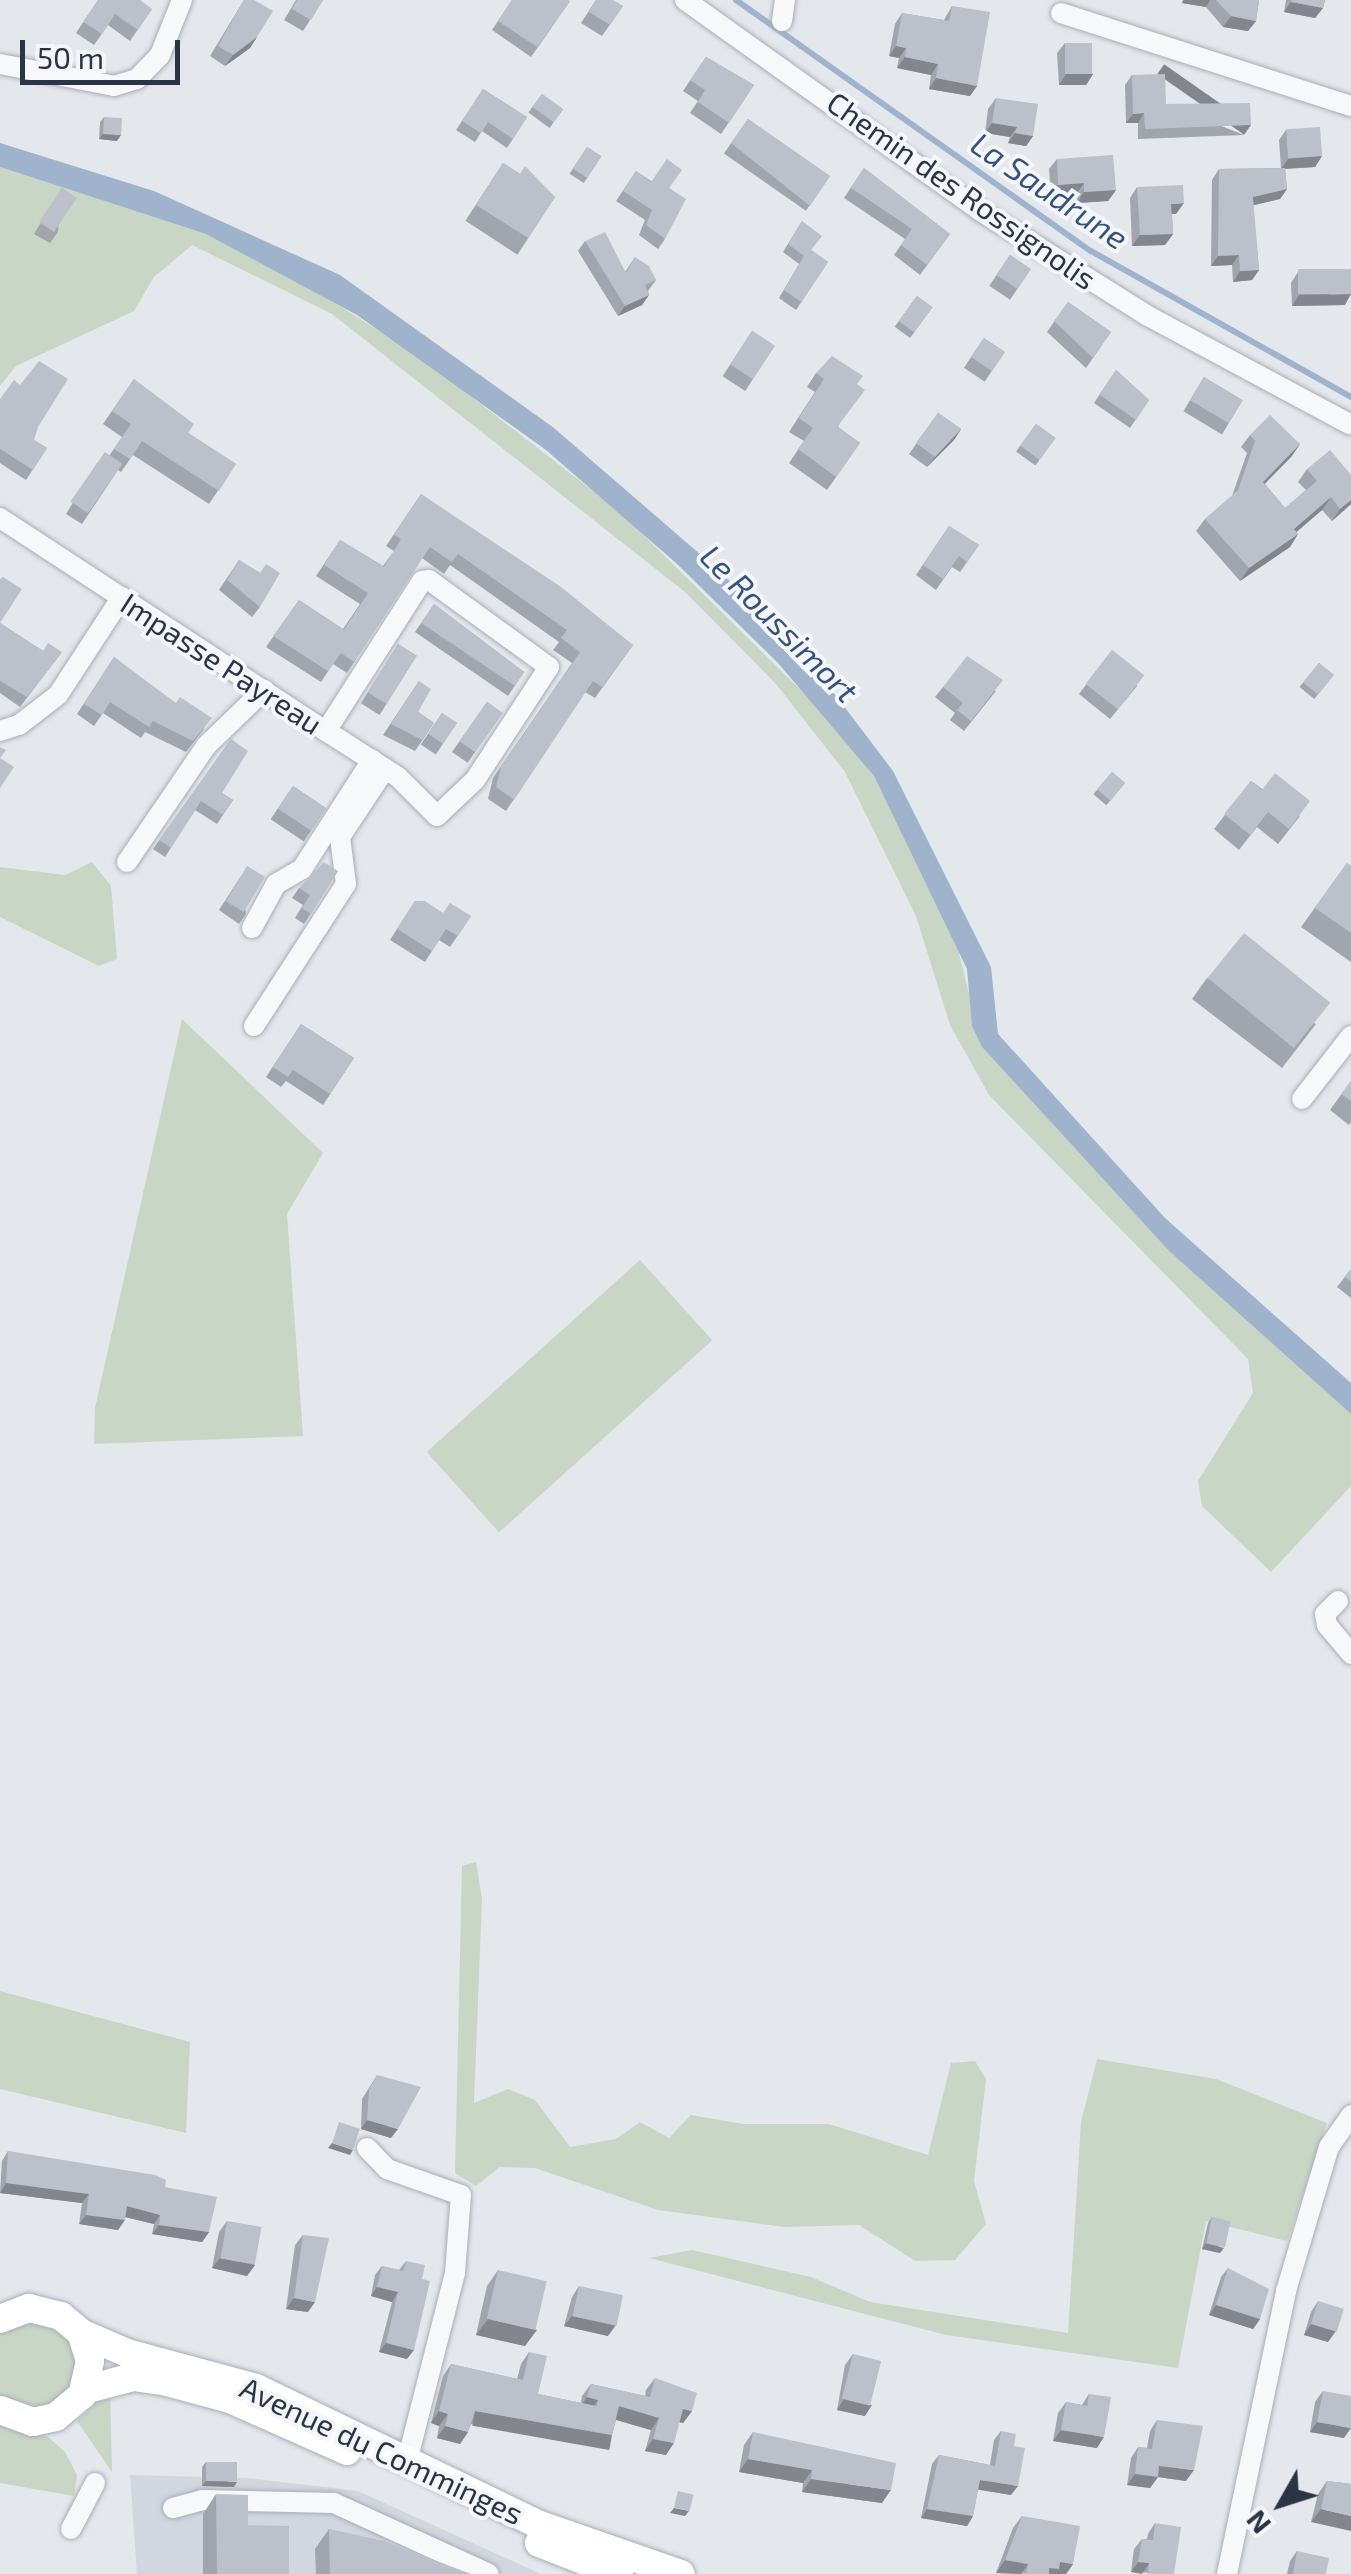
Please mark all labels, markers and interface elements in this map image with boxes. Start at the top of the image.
scale bar [25,20,185,82]
text: 50 m [37,39,104,75]
street label: Chemin des Rossignolis [821,84,1103,296]
water label: La Saudrune [964,123,1136,257]
water label: Le Roussimort [693,536,867,710]
street label: Impasse Payreau [115,585,329,741]
street label: Avenue du Comminges [235,2369,529,2531]
north arrow [1231,2454,1331,2554]
text: N [1238,2504,1277,2541]

